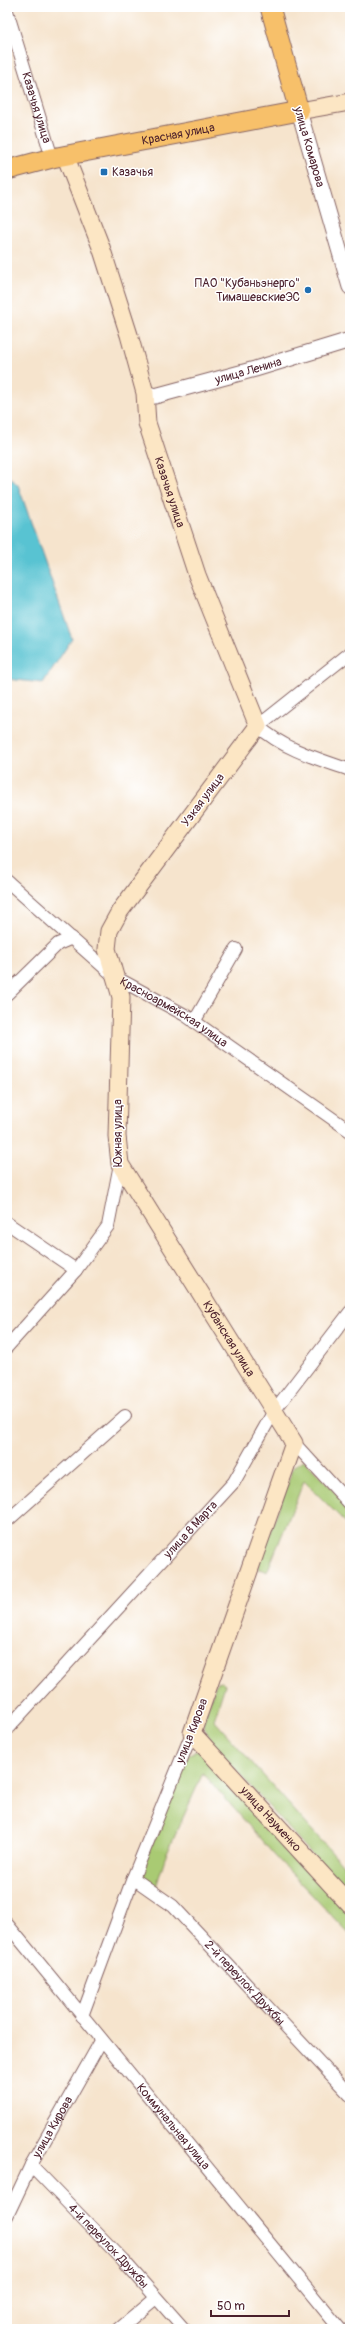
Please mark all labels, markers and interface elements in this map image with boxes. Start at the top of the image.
street label: Казачья улица [19,70,55,145]
street label: улица Комарова [290,104,328,189]
street label: Красная улица [140,120,216,148]
place label: Казачья [112,165,153,180]
marker: Казачья [99,167,109,177]
place label: ПАО "Кубаньэнерго" ТимашевскиеЭС [195,276,300,305]
marker: ПАО "Кубаньэнерго" ТимашевскиеЭС [303,285,313,295]
street label: улица Ленина [212,354,284,387]
street label: Казачья улица [151,455,188,530]
street label: Узкая улица [178,770,228,830]
street label: Красноармейская улица [117,974,231,1051]
street label: Южная улица [111,1099,126,1167]
street label: Кубанская улица [200,1298,258,1380]
street label: улица 8 Марта [160,1497,221,1562]
street label: улица Кирова [172,1696,211,1767]
street label: улица Науменко [236,1782,305,1855]
street label: 2-й переулок Дружбы [202,1937,288,2029]
street label: Коммунальная улица [133,2080,214,2173]
street label: улица Кирова [29,2093,76,2161]
street label: 4-й переулок Дружбы [65,2200,152,2292]
scale bar [211,2292,289,2318]
text: 50 m [217,2299,245,2314]

